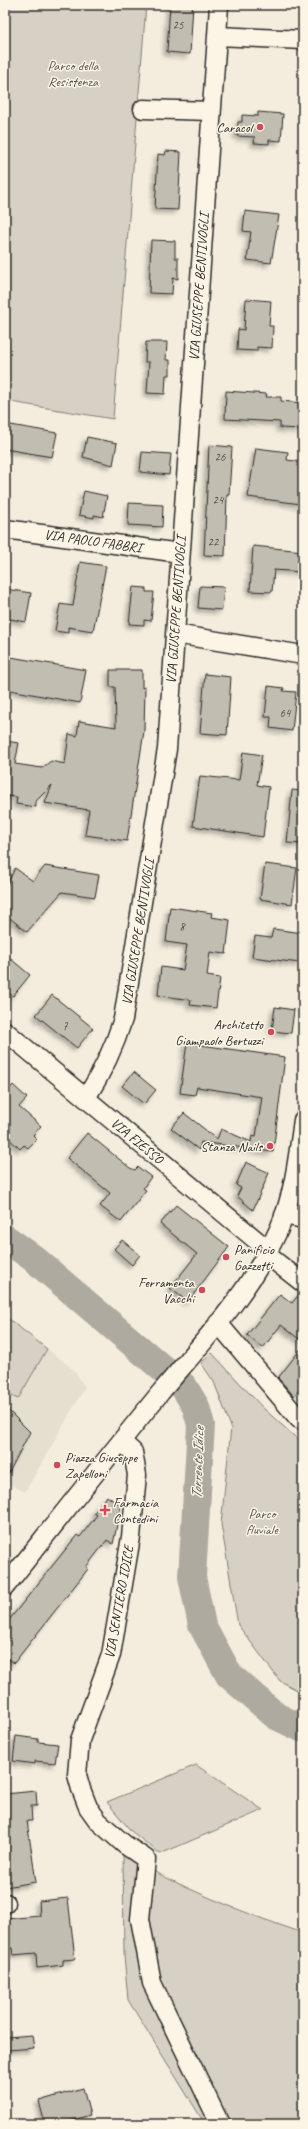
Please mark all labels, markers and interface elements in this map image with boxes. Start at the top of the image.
house number: 25 [173,17,184,33]
park label: Parco della Resistenza [47,57,99,90]
place label: Caracol [216,119,255,136]
marker: Caracol [255,122,265,132]
street label: VIA GIUSEPPE BENTIVOGLI [185,209,213,361]
house number: 26 [215,449,226,465]
house number: 24 [213,492,225,508]
street label: VIA PAOLO FABBRI [43,526,146,557]
street label: VIA GIUSEPPE BENTIVOGLI [162,532,190,684]
house number: 22 [208,534,220,550]
house number: 64 [280,705,292,721]
street label: VIA GIUSEPPE BENTIVOGLI [118,854,158,1006]
house number: 8 [179,919,186,935]
place label: Architetto Giampaolo Bertuzzi [175,1016,265,1049]
house number: 7 [62,1018,68,1034]
marker: Architetto Giampaolo Bertuzzi [266,1027,276,1037]
street label: VIA FIESSO [108,1114,168,1169]
place label: Stanza Nails [201,1138,263,1155]
marker: Stanza Nails [265,1141,275,1151]
place label: Panificio Gazzetti [234,1241,275,1274]
marker: Panificio Gazzetti [221,1252,231,1262]
place label: Ferramenta Vacchi [138,1274,196,1307]
marker: Ferramenta Vacchi [197,1285,207,1295]
water label: Torrente Idice [187,1425,209,1499]
place label: Piazza Giuseppe Zapelloni [65,1449,138,1482]
marker: Piazza Giuseppe Zapelloni [52,1460,62,1470]
place label: Farmacia Contedini [113,1494,159,1527]
marker: Farmacia Contedini [100,1505,110,1515]
park label: Parco fluviale [246,1505,279,1538]
street label: VIA SENTIERO IDICE [101,1542,138,1660]

